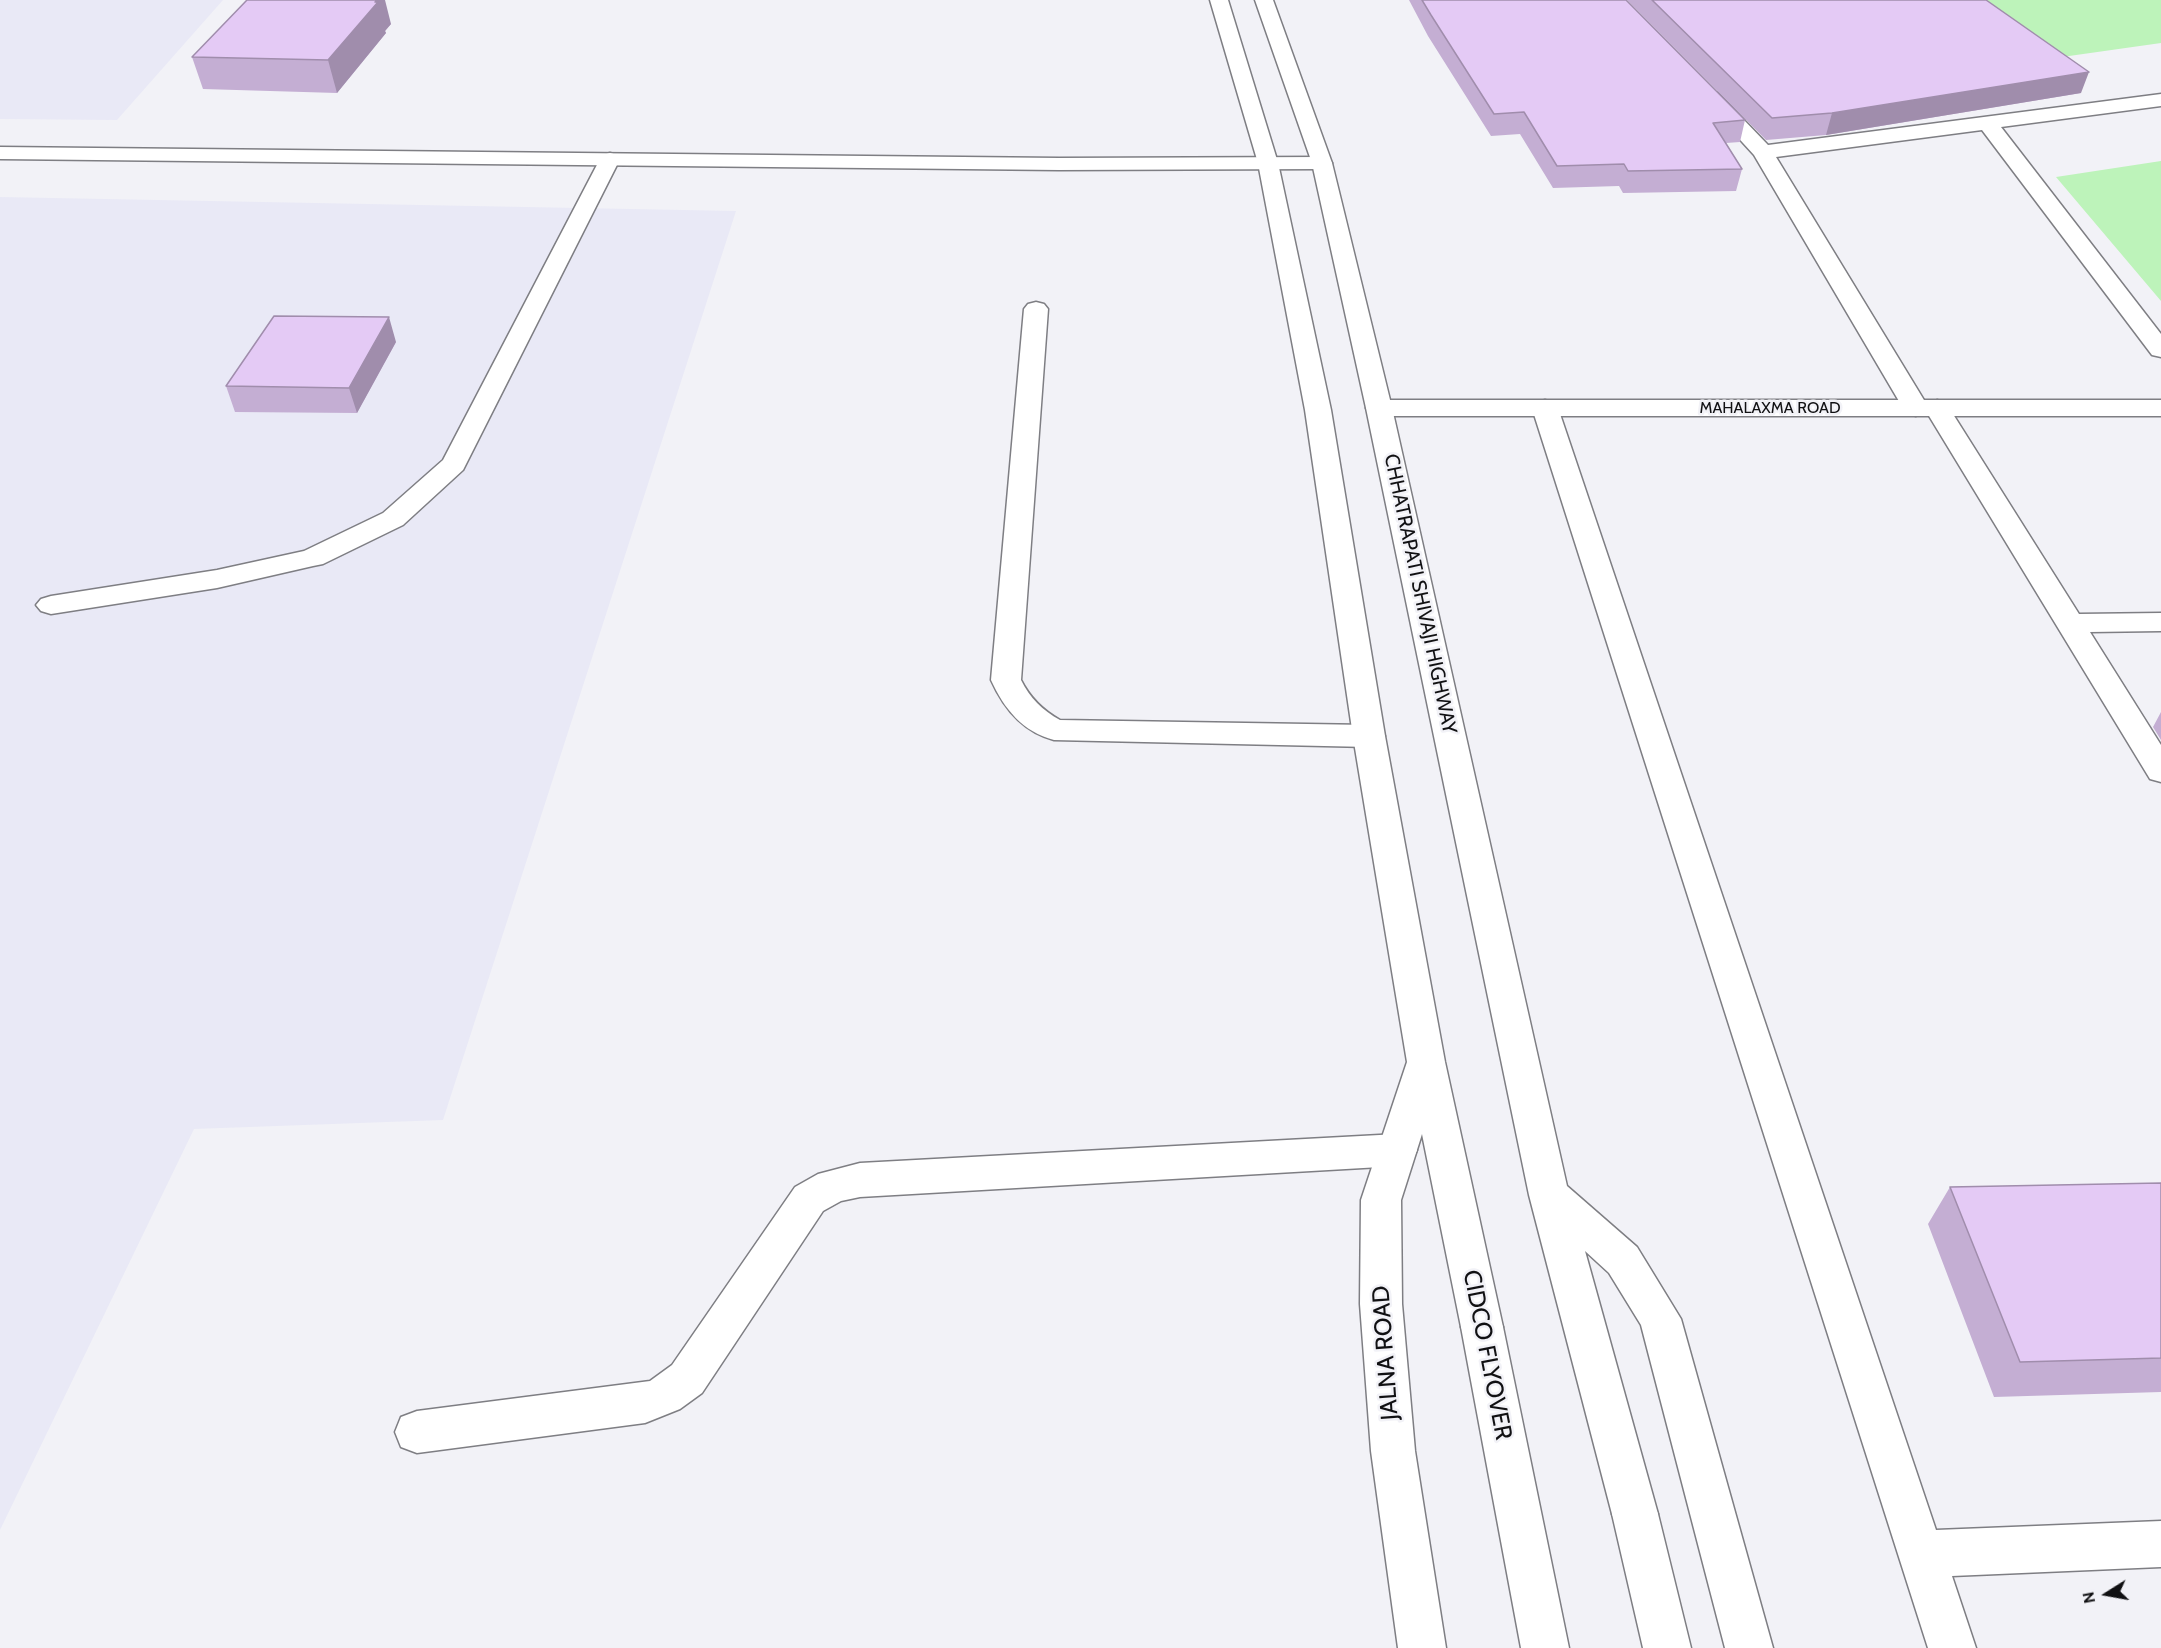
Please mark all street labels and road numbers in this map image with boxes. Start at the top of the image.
street label: MAHALAXMA ROAD [1699,398,1841,418]
street label: CHHATRAPATI SHIVAJI HIGHWAY [1379,452,1461,736]
street label: CIDCO FLYOVER [1456,1268,1518,1442]
street label: JALNA ROAD [1367,1285,1405,1421]

